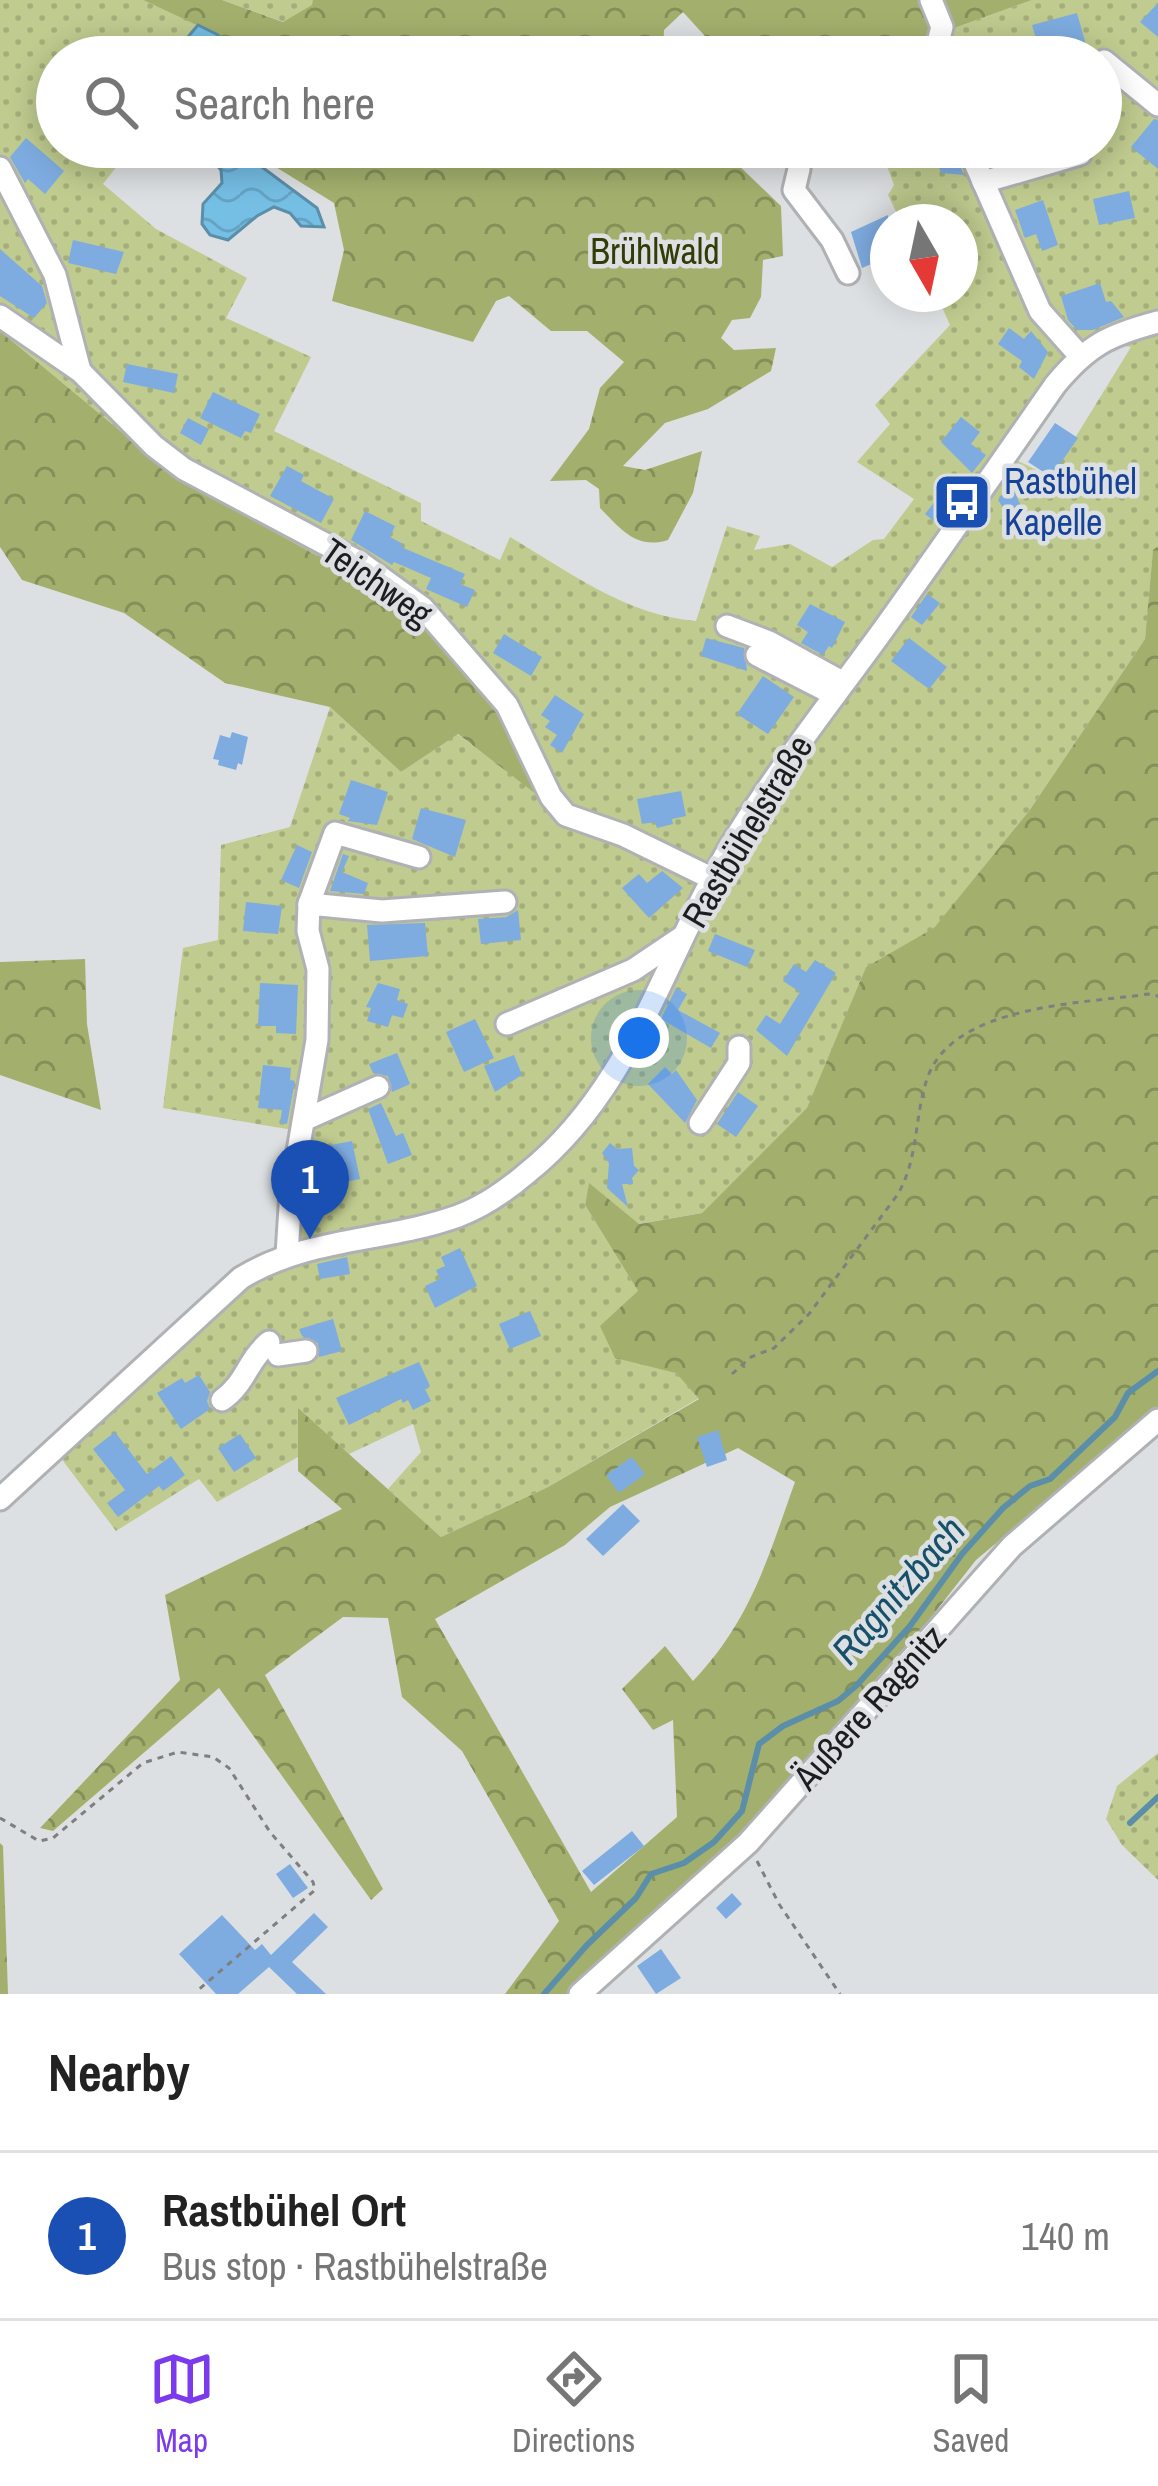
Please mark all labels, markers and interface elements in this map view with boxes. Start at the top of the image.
search box [36,36,1122,168]
icon: search [78,69,144,135]
text: Search here [174,72,375,133]
north arrow [870,204,978,312]
park label: Brühlwald [590,227,720,275]
place label: Rastbühel Kapelle [1004,457,1137,546]
bus stop icon: Rastbühel Kapelle [931,471,993,533]
street label: Teichweg [312,527,442,638]
street label: Rastbühelstraße [671,726,823,936]
your location [609,1008,669,1068]
pin: 1 [271,1140,349,1239]
water label: Ragnitzbach [819,1505,977,1675]
street label: Äußere Ragnitz [781,1614,956,1801]
text: Nearby [48,2038,190,2107]
text: Rastbühel Ort [162,2179,406,2240]
text: 1 [78,2210,96,2262]
text: 140 m [1021,2210,1110,2262]
text: Bus stop · Rastbühelstraße [162,2240,548,2292]
tab: Map [149,2346,215,2462]
tab: Directions [512,2346,635,2462]
tab: Saved [933,2346,1009,2462]

